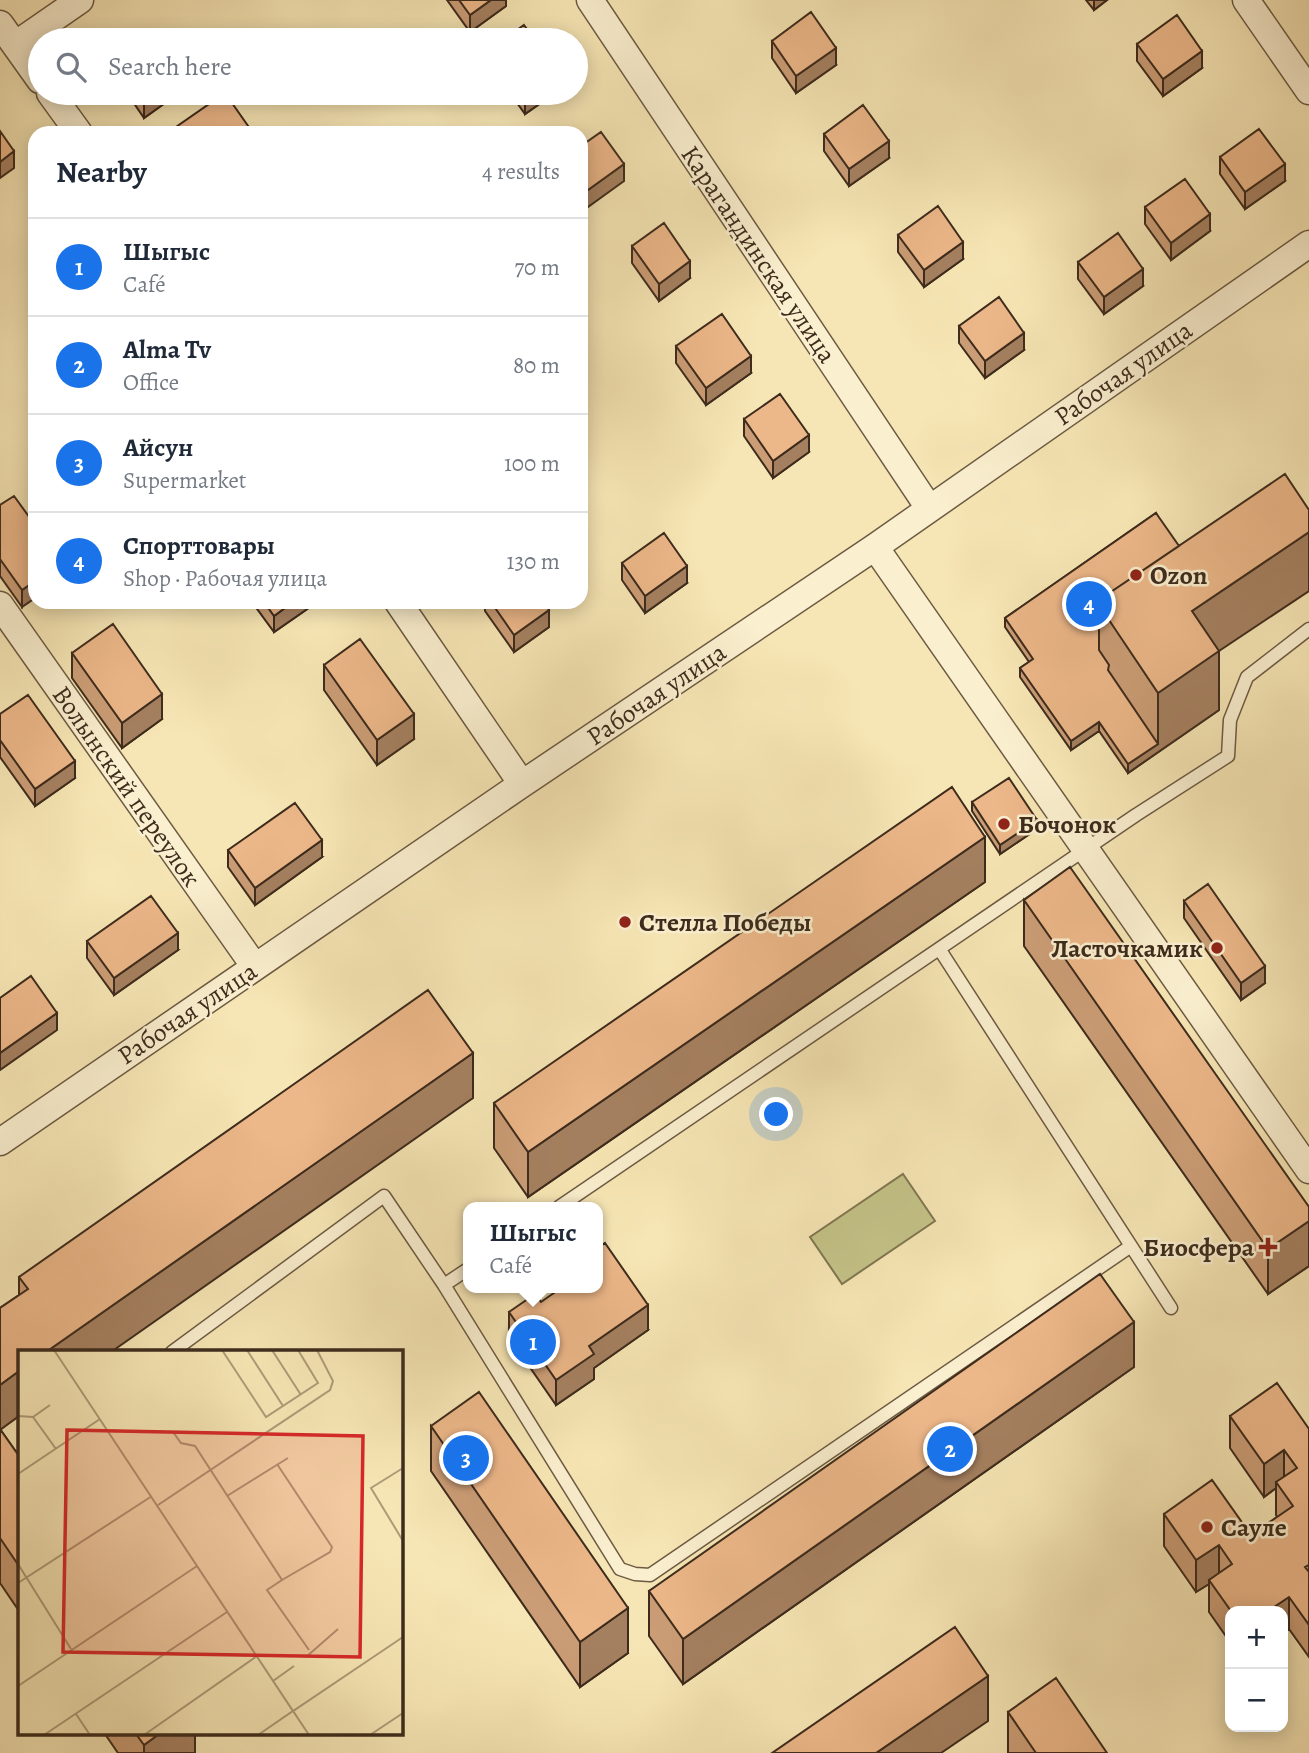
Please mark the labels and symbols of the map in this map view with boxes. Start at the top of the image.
street label: Карагандинская улица [673,139,845,370]
street label: Рабочая улица [1047,313,1199,434]
place label: Ozon [1150,558,1208,593]
marker: Ozon [1128,567,1144,583]
pin: 4 [1066,578,1112,630]
street label: Рабочая улица [580,635,733,754]
street label: Волынский переулок [44,679,209,894]
place label: Бочонок [1018,807,1116,842]
marker: Бочонок [996,816,1012,832]
place label: Стелла Победы [639,905,811,940]
marker: Стелла Победы [617,914,633,930]
place label: Ласточкамик [1051,931,1203,966]
marker: Ласточкамик [1209,940,1225,956]
street label: Рабочая улица [111,954,264,1073]
your location [759,1097,793,1131]
place label: Биосфера [1143,1230,1255,1265]
marker: Биосфера [1260,1239,1276,1255]
pin: 1 [510,1316,556,1368]
inset map [18,1350,402,1736]
pin: 2 [927,1423,973,1475]
pin: 3 [443,1432,489,1484]
place label: Сауле [1221,1510,1287,1545]
marker: Сауле [1199,1519,1215,1535]

